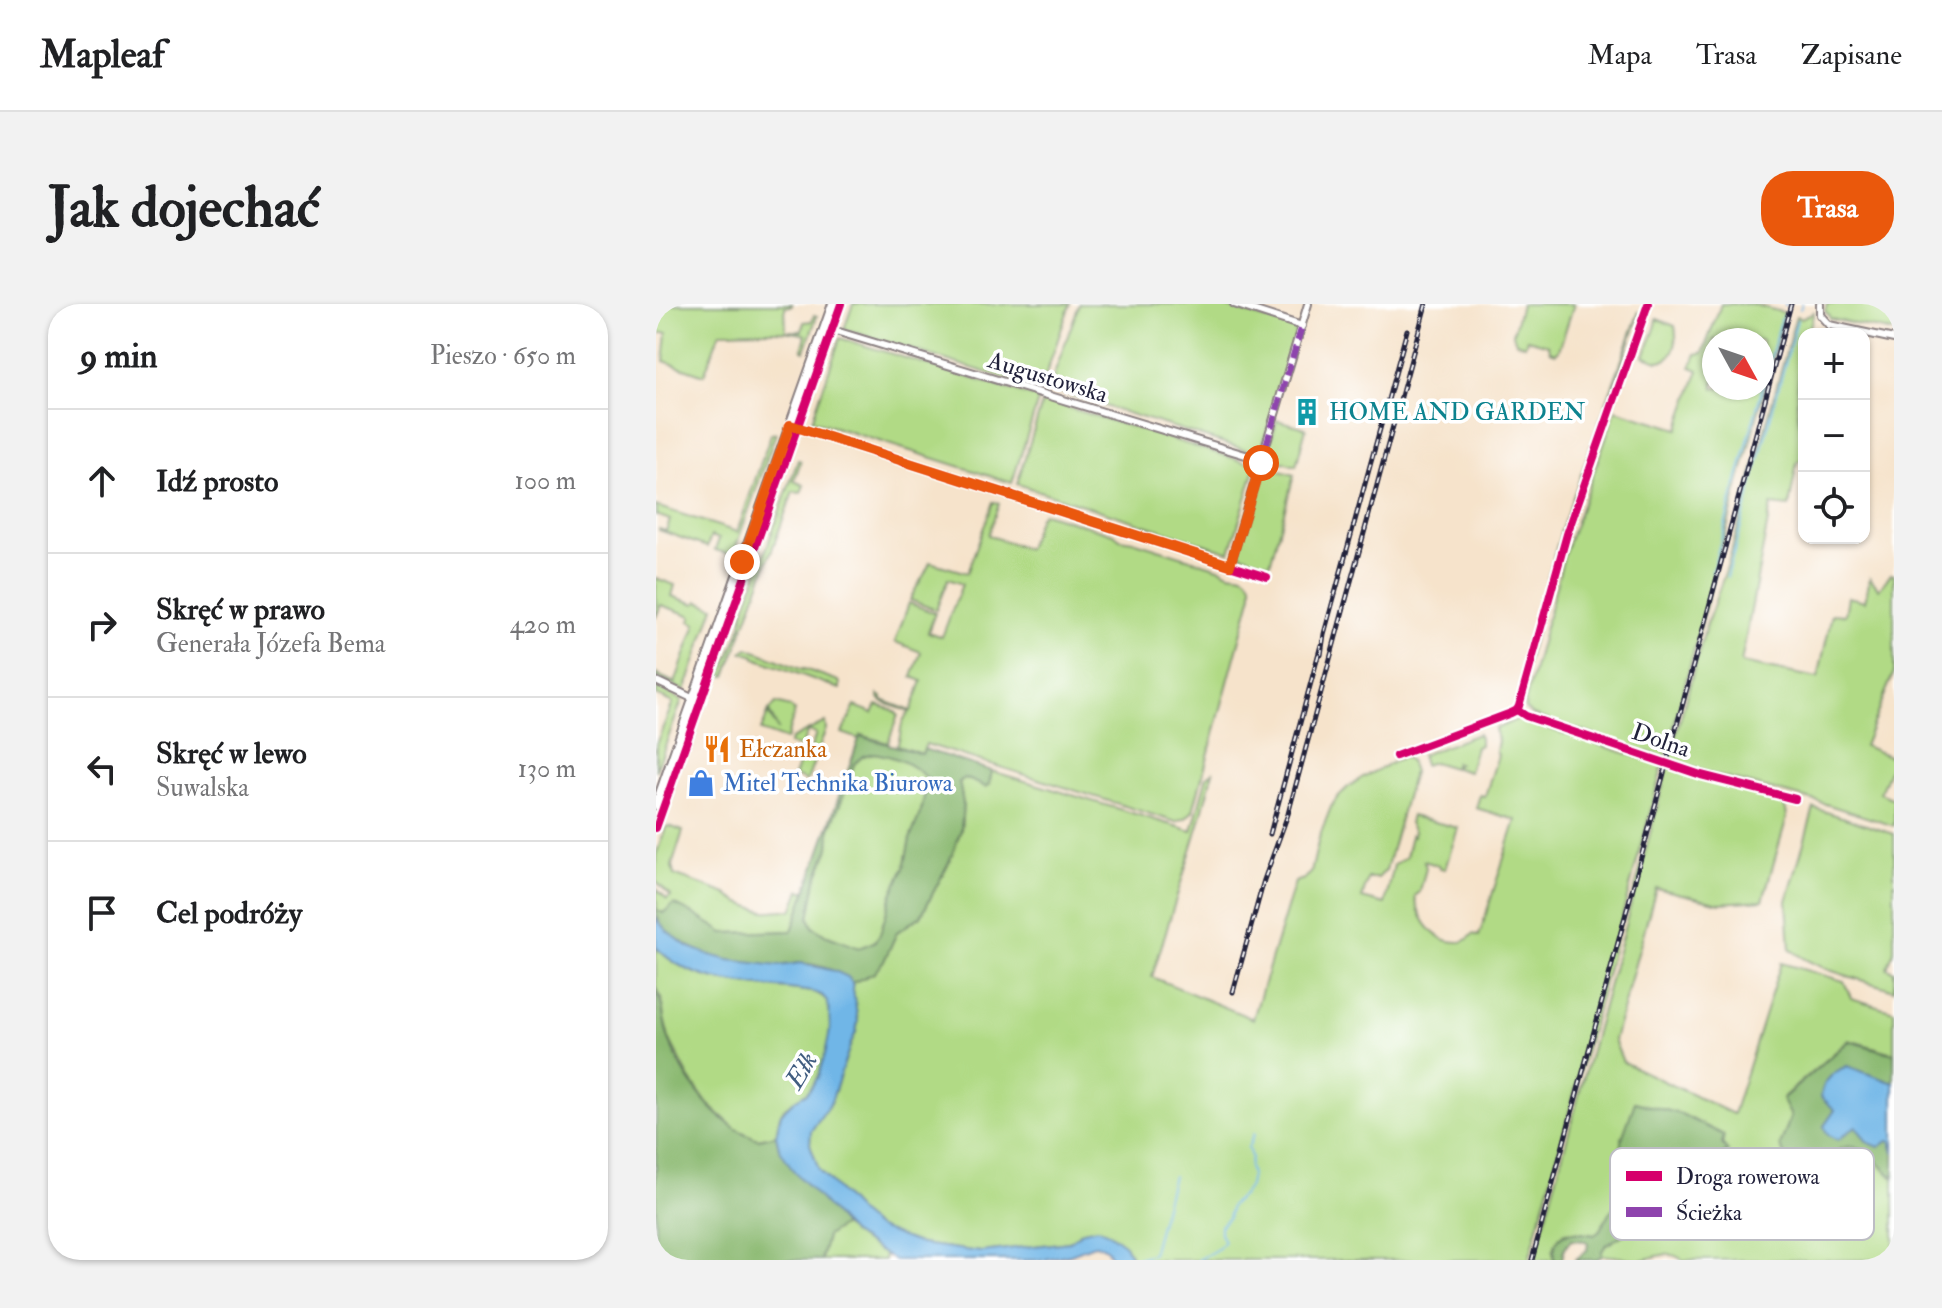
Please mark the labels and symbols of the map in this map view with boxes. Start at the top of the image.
north arrow [1702,328,1774,400]
street label: Augustowska [983,344,1113,411]
building icon: HOME AND GARDEN [1292,397,1322,427]
place label: HOME AND GARDEN [1329,397,1586,428]
route start [1243,445,1279,481]
route end [724,544,760,580]
street label: Dolna [1628,716,1695,765]
restaurant icon: Ełczanka [702,734,732,764]
place label: Ełczanka [739,734,828,765]
shop icon: Mitel Technika Biurowa [686,768,716,798]
place label: Mitel Technika Biurowa [723,768,954,799]
water label: Ełk [778,1047,825,1096]
legend [1610,1148,1874,1240]
text: Droga rowerowa [1676,1163,1820,1191]
text: Ścieżka [1676,1199,1743,1227]

